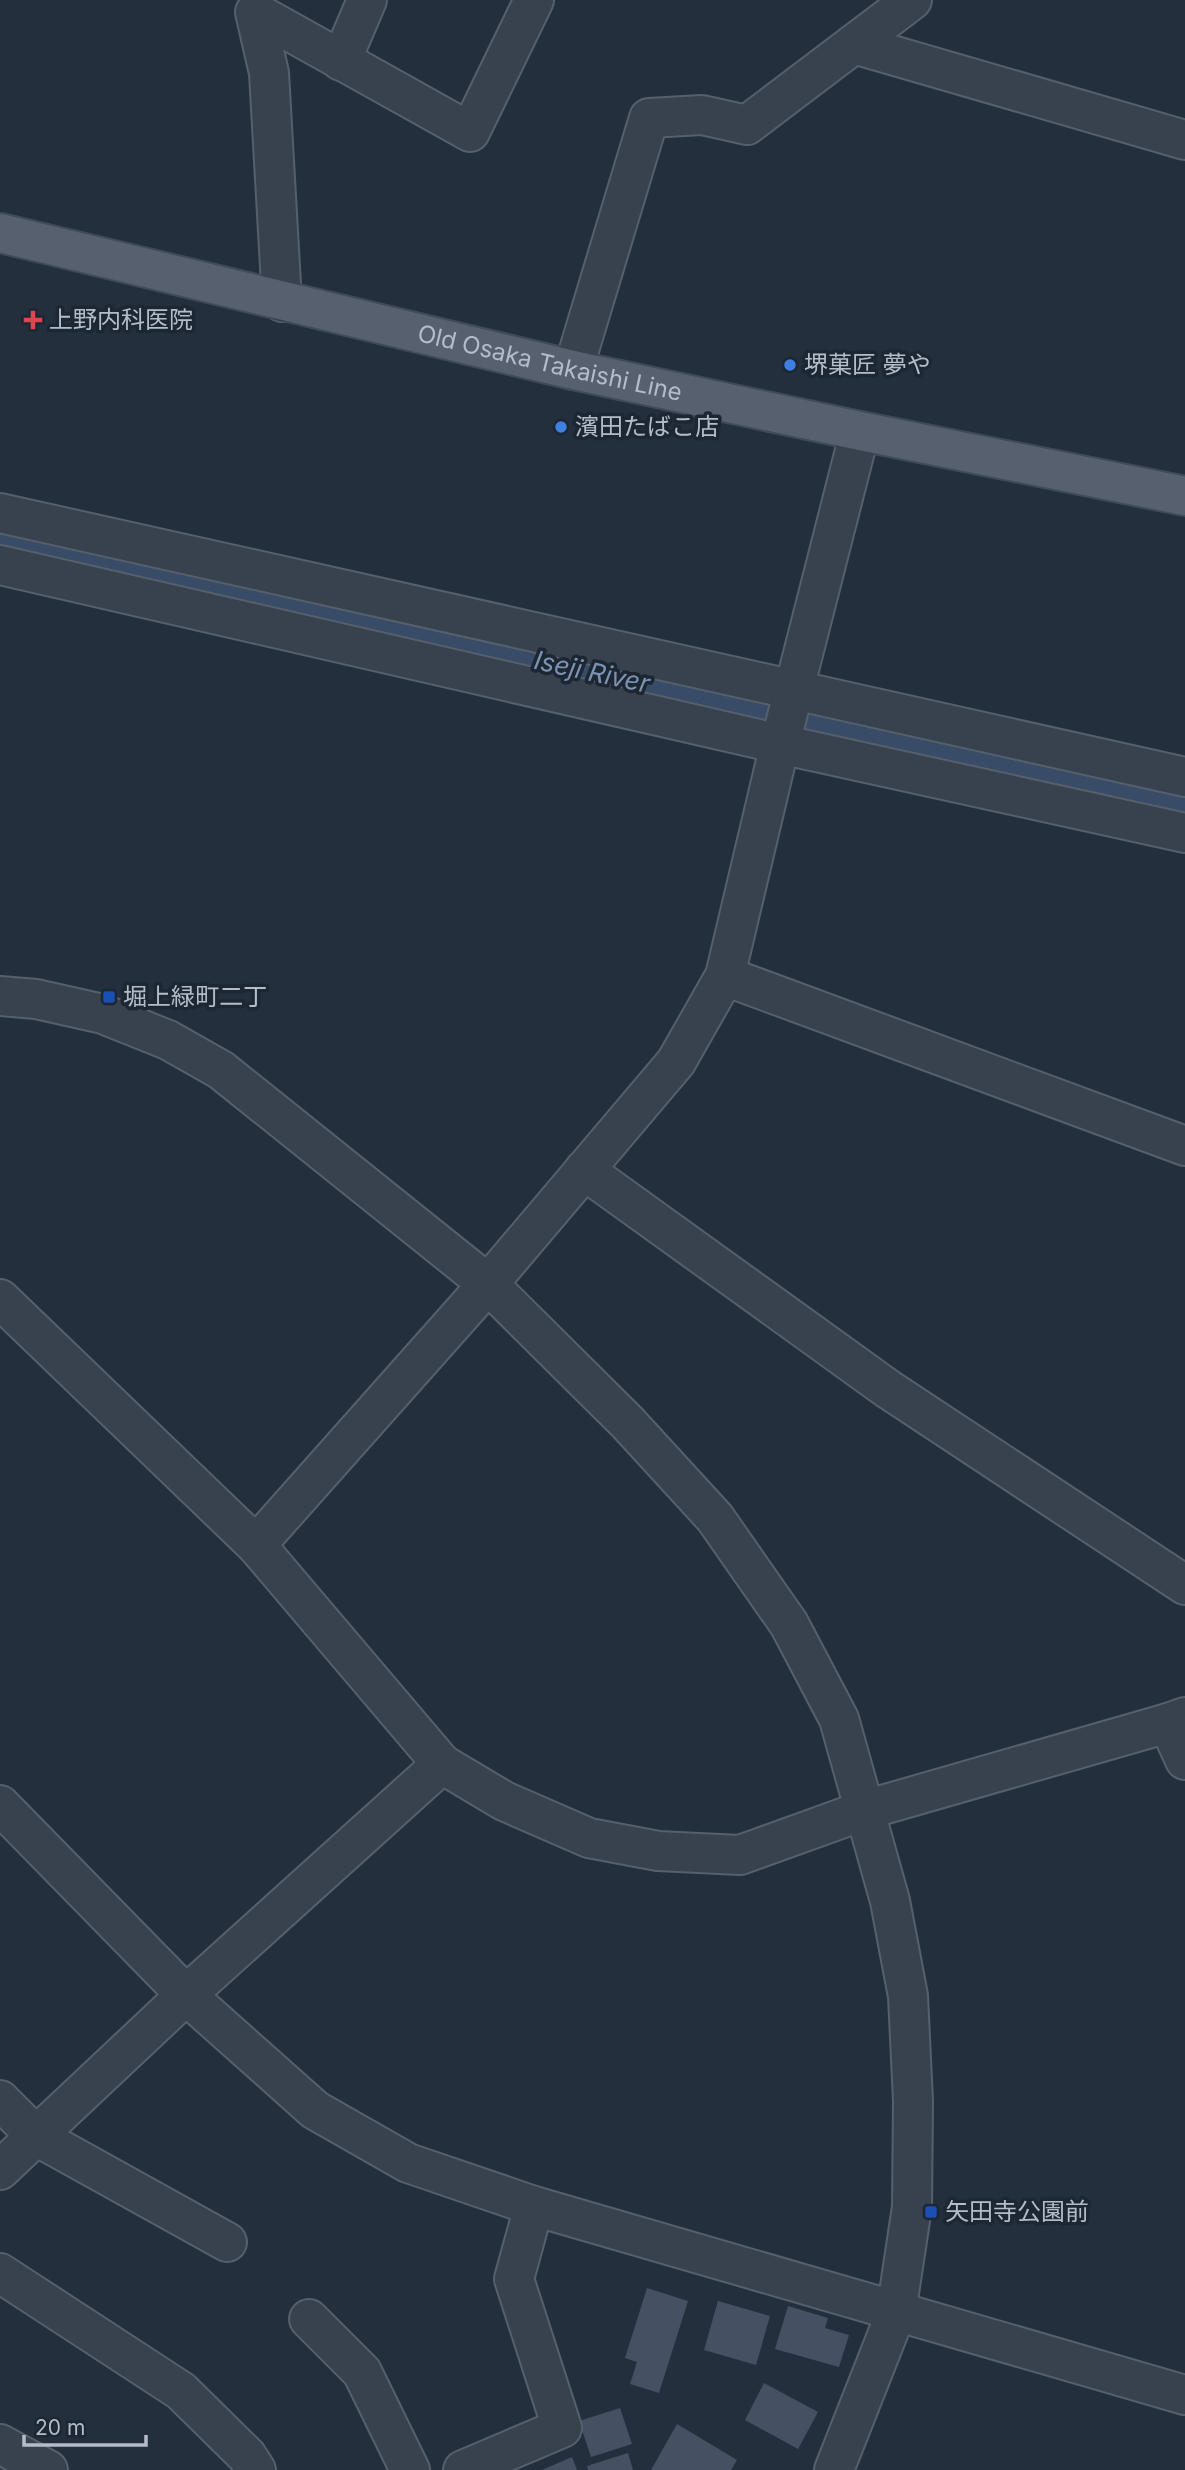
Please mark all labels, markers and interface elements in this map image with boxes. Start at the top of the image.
place label: 上野内科医院 [49,305,193,334]
marker: 上野内科医院 [23,310,43,330]
street label: Old Osaka Takaishi Line [415,318,685,407]
place label: 堺菓匠 夢や [804,350,931,379]
marker: 堺菓匠 夢や [782,357,798,373]
place label: 濱田たばこ店 [575,412,719,441]
marker: 濱田たばこ店 [553,419,569,435]
water label: Iseji River [531,644,654,699]
place label: 堀上緑町二丁 [123,982,267,1011]
marker: 堀上緑町二丁 [101,989,117,1005]
place label: 矢田寺公園前 [945,2197,1089,2226]
marker: 矢田寺公園前 [923,2204,939,2220]
scale bar [24,2404,147,2448]
text: 20 m [35,2415,85,2440]

